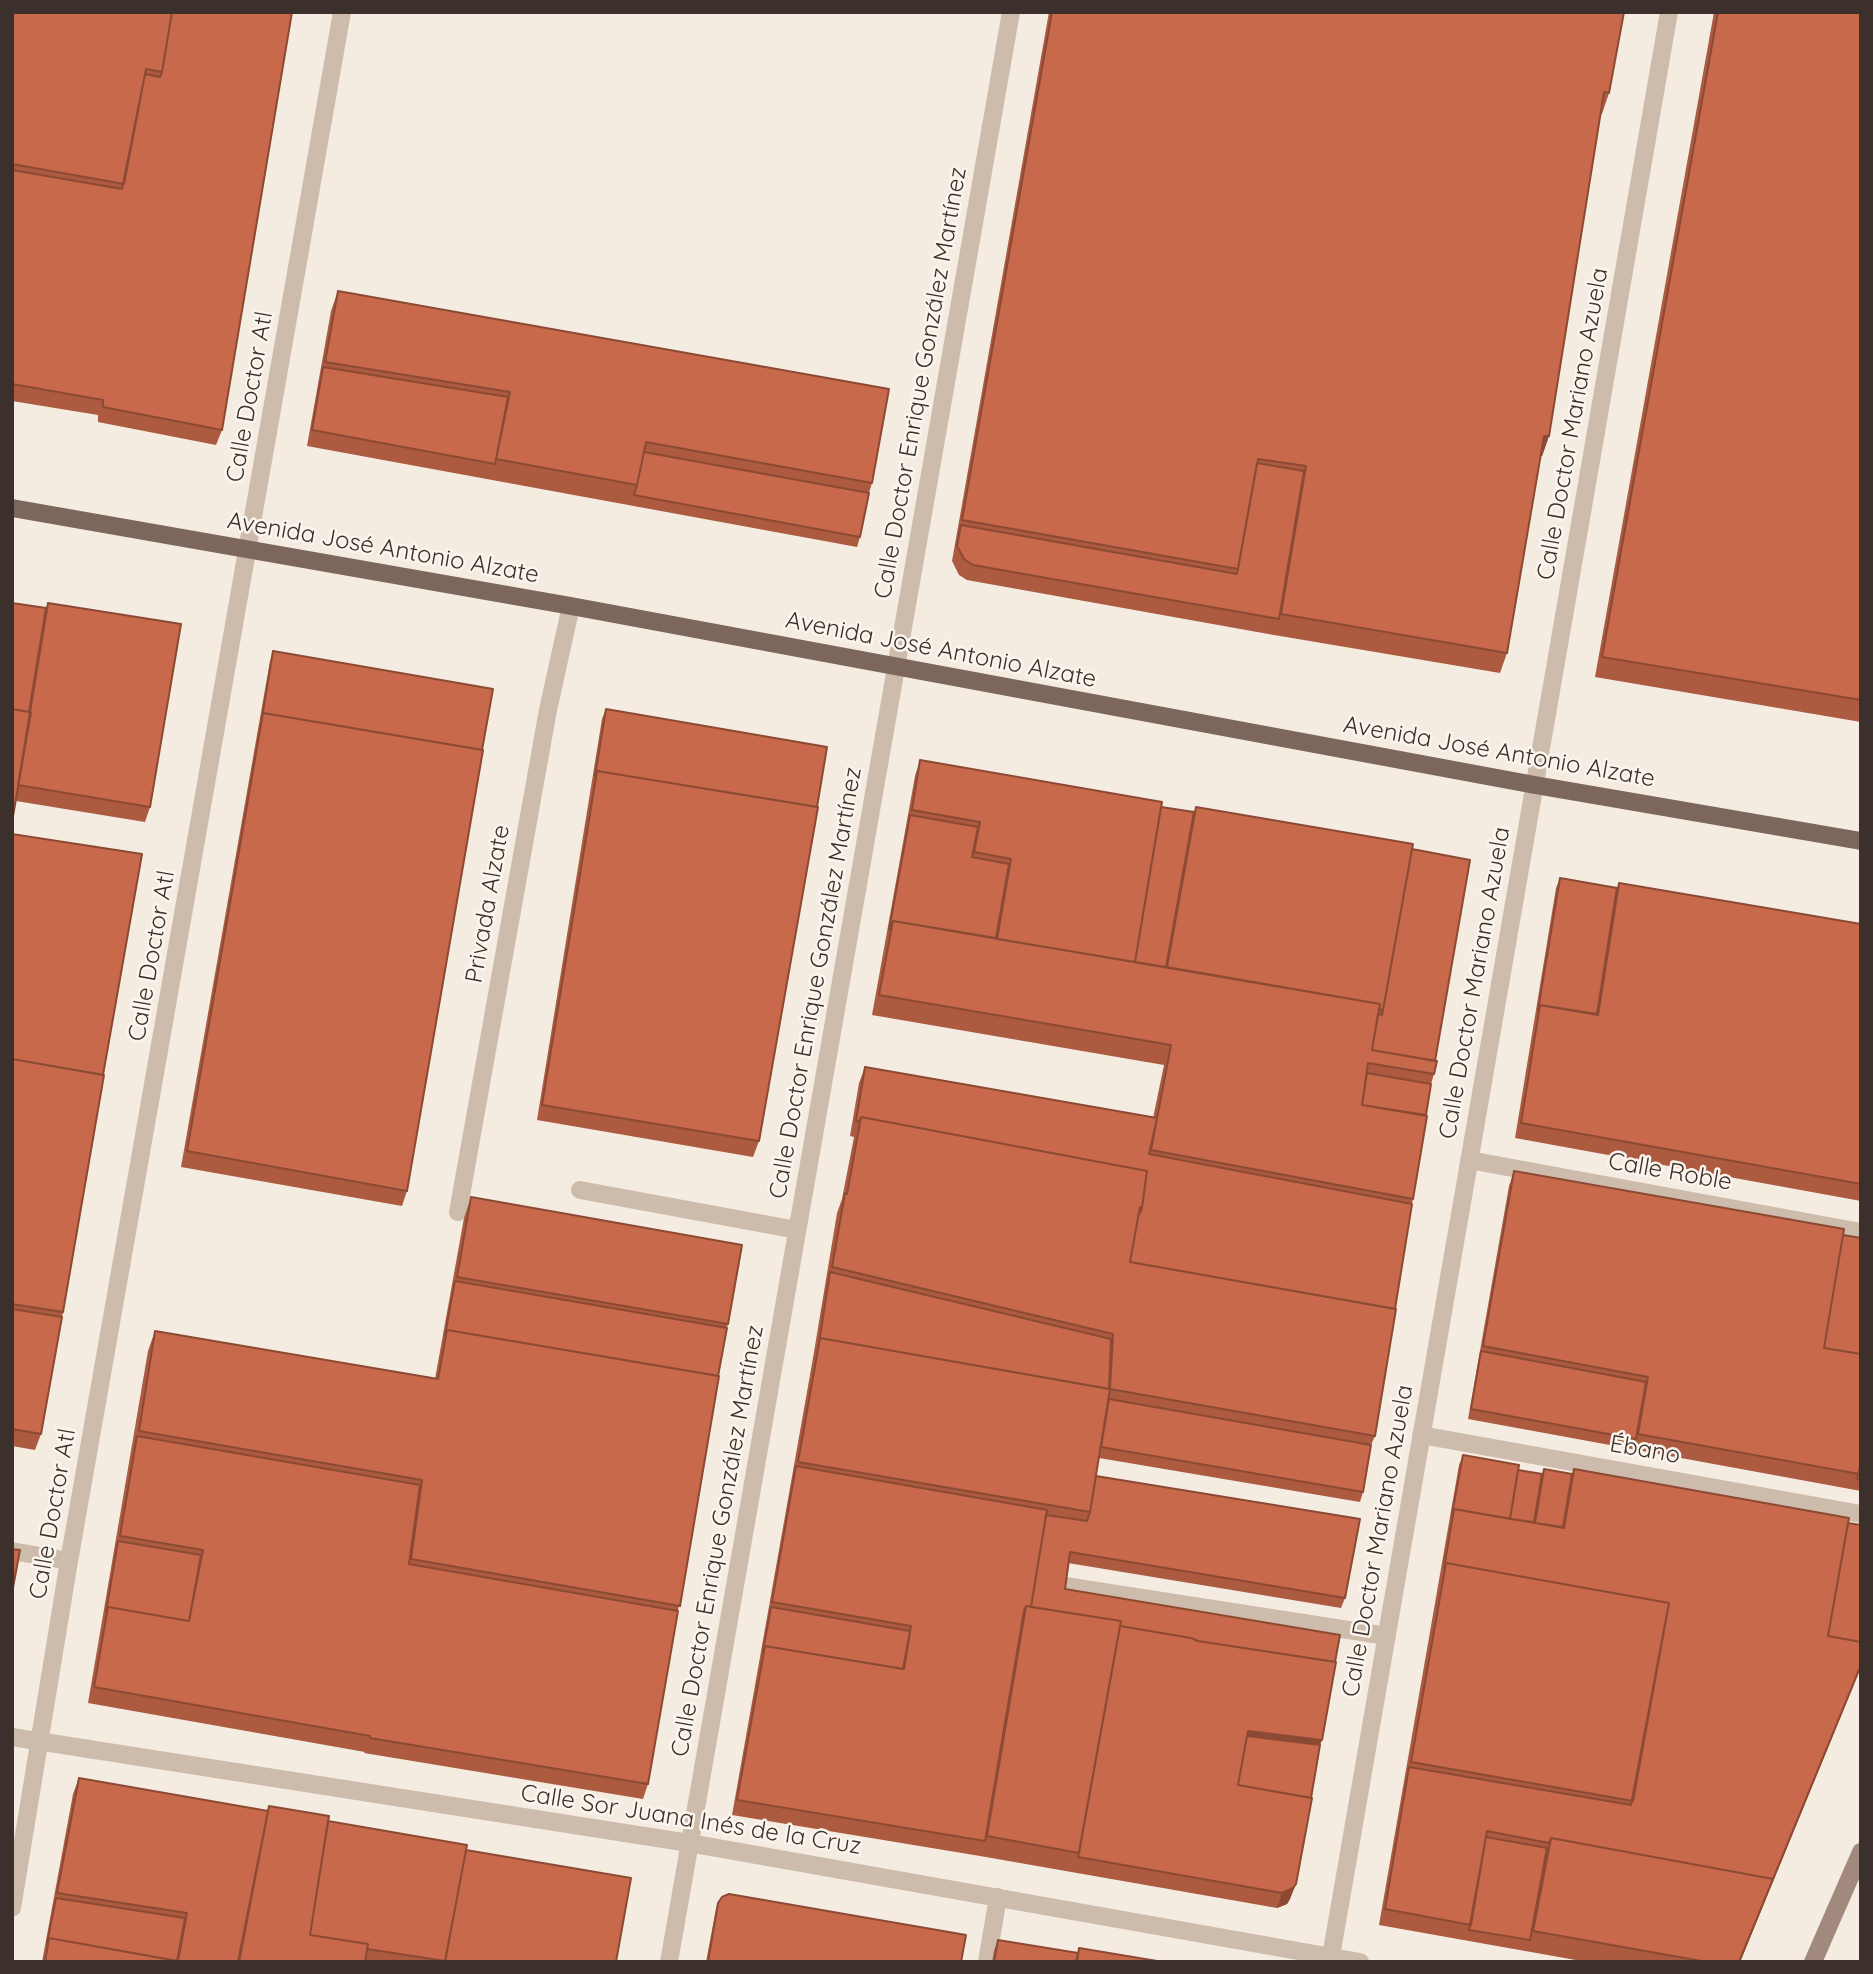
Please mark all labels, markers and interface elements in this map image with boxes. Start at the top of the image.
street label: Calle Doctor Enrique González Martínez [869,165,973,601]
street label: Calle Doctor Mariano Azuela [1531,266,1615,582]
street label: Calle Doctor Atl [221,309,279,485]
street label: Avenida José Antonio Alzate [225,506,541,590]
street label: Avenida José Antonio Alzate [783,606,1099,694]
street label: Avenida José Antonio Alzate [1341,710,1657,794]
street label: Calle Doctor Enrique González Martínez [764,765,868,1201]
street label: Privada Alzate [460,823,516,985]
street label: Calle Doctor Mariano Azuela [1433,825,1517,1141]
street label: Calle Doctor Atl [123,868,181,1044]
street label: Calle Roble [1606,1147,1734,1197]
street label: Calle Doctor Enrique González Martínez [666,1323,770,1759]
street label: Calle Doctor Mariano Azuela [1336,1383,1420,1699]
street label: Calle Doctor Atl [24,1426,82,1602]
street label: Ébano [1607,1430,1683,1470]
street label: Calle Sor Juana Inés de la Cruz [519,1779,863,1861]

